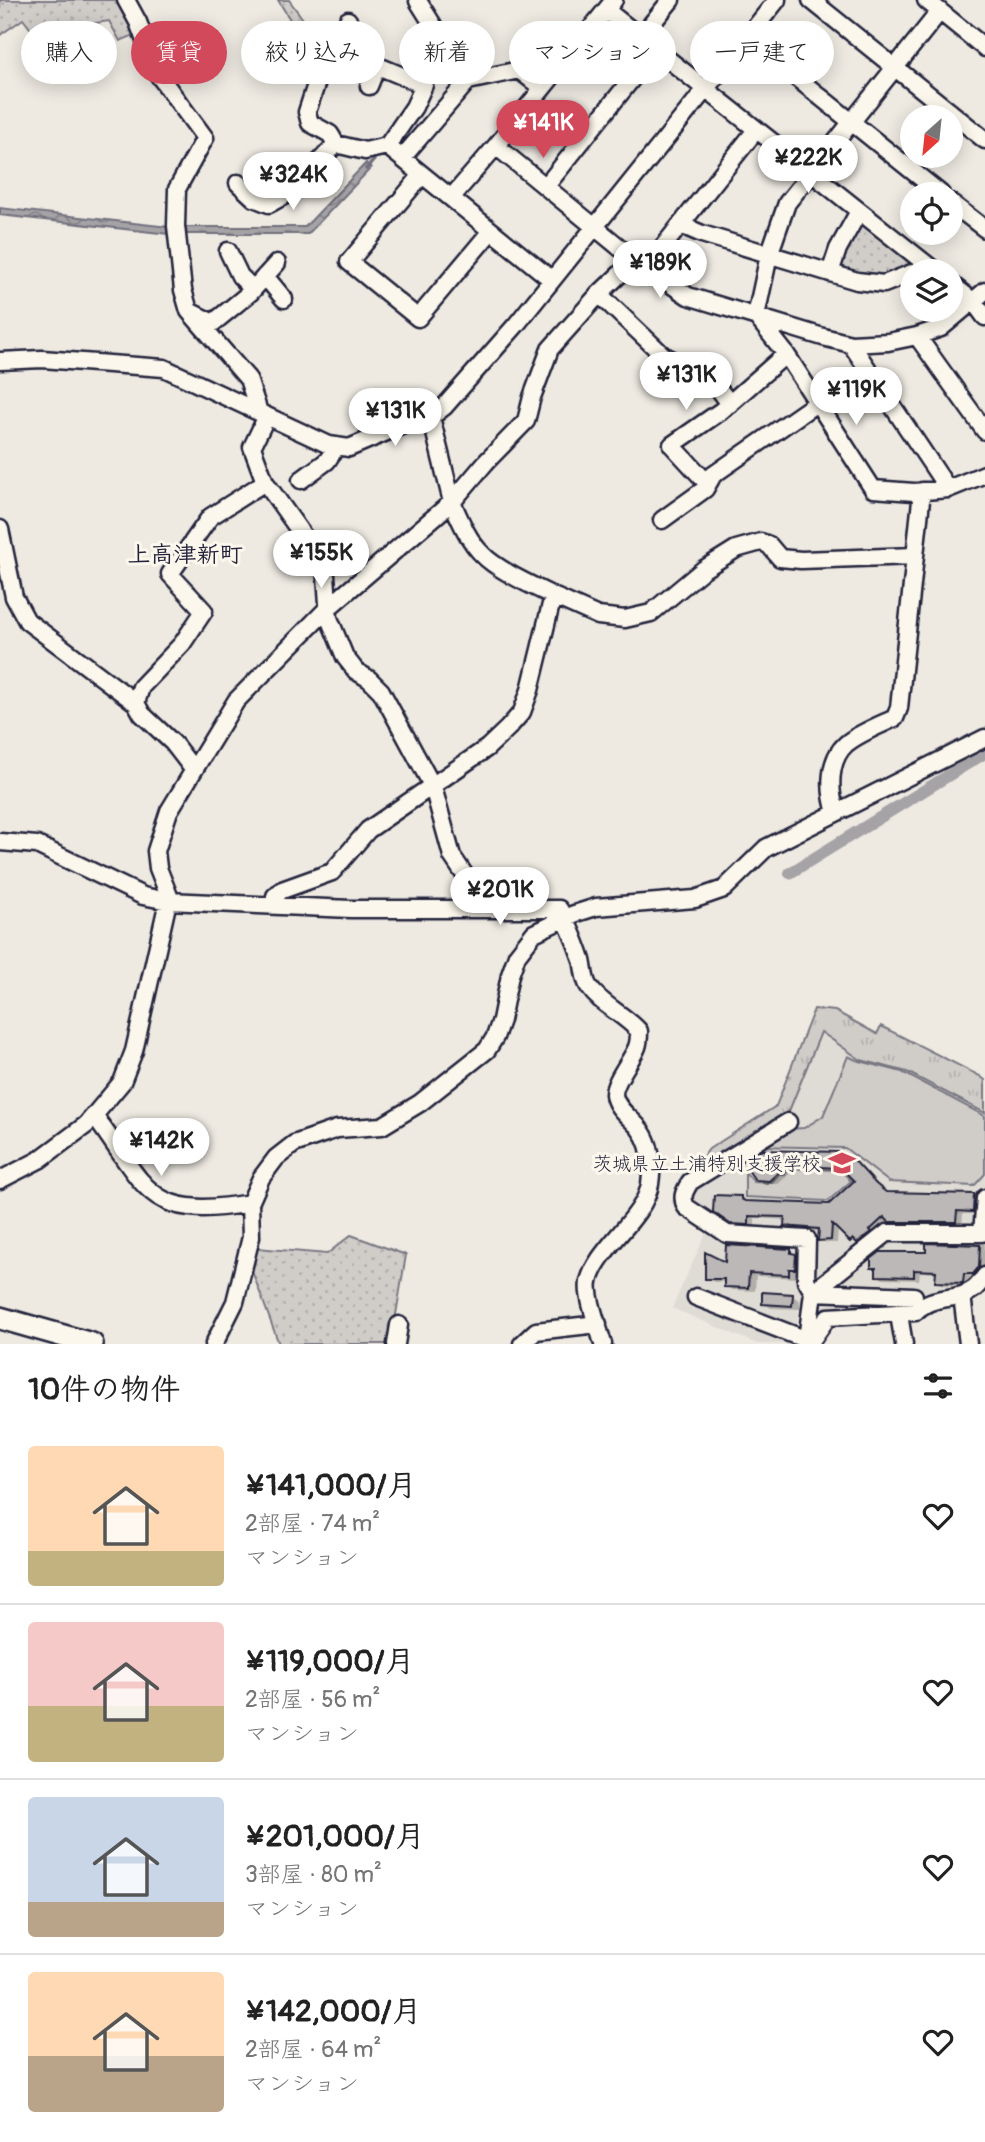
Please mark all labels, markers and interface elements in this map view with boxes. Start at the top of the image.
chip: 購入 [21,21,117,84]
chip: 賃貸 [131,21,227,84]
chip: 絞り込み [241,21,385,84]
chip: 新着 [399,21,495,84]
chip: マンション [509,21,676,84]
chip: 一戸建て [690,21,834,84]
pin: ¥141K [494,100,592,160]
north arrow [900,105,962,168]
map controls [900,105,963,322]
text: ¥141K [512,108,574,137]
pin: ¥222K [759,136,857,195]
text: ¥222K [774,143,842,172]
pin: ¥324K [244,152,342,212]
text: ¥324K [259,160,327,189]
button: locate [900,182,963,245]
pin: ¥189K [611,240,709,300]
text: ¥189K [629,248,691,277]
button: layers [900,259,963,322]
pin: ¥131K [637,352,735,412]
text: ¥131K [656,360,716,389]
pin: ¥119K [807,368,905,427]
text: ¥119K [826,375,886,404]
pin: ¥131K [346,388,444,448]
text: ¥131K [365,396,425,425]
pin: ¥155K [272,530,370,590]
text: ¥155K [289,538,353,567]
district label: 上高津新町 [128,540,243,569]
pin: ¥201K [451,867,549,927]
text: ¥201K [466,875,534,904]
pin: ¥142K [112,1118,210,1178]
text: ¥142K [128,1126,194,1155]
school or university icon: 茨城県立土浦特別支援学校 [827,1148,857,1178]
place label: 茨城県立土浦特別支援学校 [593,1152,821,1176]
icon: filters [919,1367,957,1405]
text: 10件の物件 [28,1371,180,1408]
text: ¥141,000/月 [245,1467,417,1504]
icon: home [84,1474,168,1558]
icon: heart [919,1497,957,1535]
text: 2部屋 · 74 m² [245,1509,380,1538]
text: マンション [245,1543,359,1572]
text: ¥119,000/月 [245,1643,415,1680]
icon: home [84,1650,168,1734]
icon: heart [919,1673,957,1711]
text: 2部屋 · 56 m² [245,1685,380,1714]
text: マンション [245,1719,359,1748]
text: ¥201,000/月 [245,1818,425,1855]
icon: home [84,1825,168,1909]
icon: heart [919,1848,957,1886]
text: 3部屋 · 80 m² [245,1860,382,1889]
text: マンション [245,1894,359,1923]
text: ¥142,000/月 [245,1993,422,2030]
icon: home [84,2000,168,2084]
icon: heart [919,2023,957,2061]
text: 2部屋 · 64 m² [245,2035,381,2064]
text: マンション [245,2069,359,2098]

